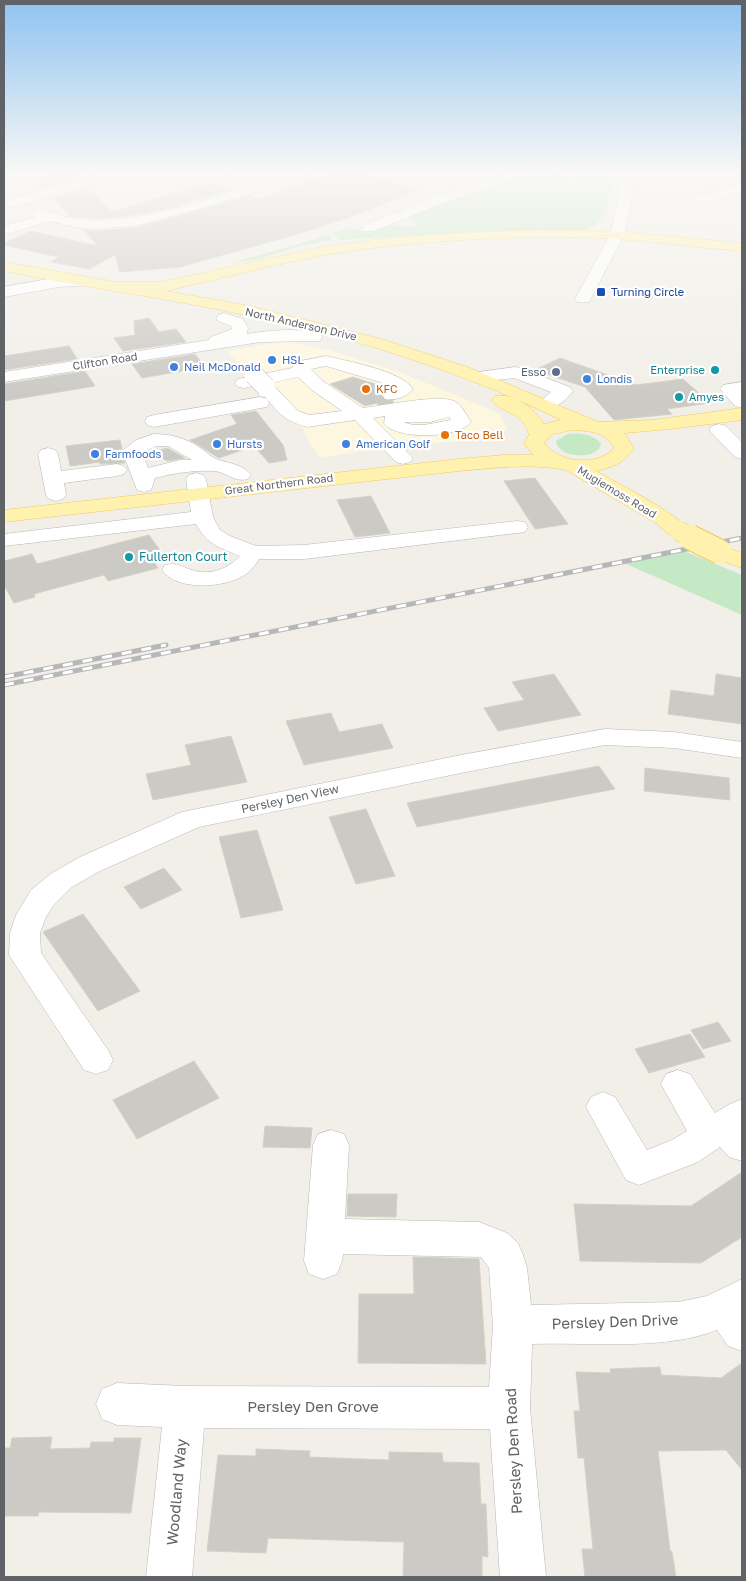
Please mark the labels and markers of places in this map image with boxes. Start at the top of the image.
place label: Turning Circle [611,285,684,298]
marker: Turning Circle [595,286,607,298]
place label: HSL [282,353,304,366]
marker: HSL [266,354,278,366]
place label: Neil McDonald [184,360,261,373]
marker: Neil McDonald [168,361,180,373]
place label: Enterprise [650,363,705,376]
marker: Enterprise [709,364,721,376]
place label: Esso [521,365,546,378]
marker: Esso [550,366,562,378]
place label: Londis [597,372,632,385]
marker: Londis [581,373,593,385]
place label: KFC [376,382,398,395]
marker: KFC [360,383,372,395]
place label: Amyes [689,390,724,403]
marker: Amyes [673,391,685,403]
place label: Taco Bell [455,428,504,441]
marker: Taco Bell [439,429,451,441]
place label: Hursts [227,437,263,450]
place label: American Golf [356,437,430,450]
marker: Hursts [211,438,223,450]
marker: American Golf [340,438,352,450]
place label: Farmfoods [105,447,161,460]
marker: Farmfoods [89,448,101,460]
place label: Fullerton Court [139,549,228,564]
marker: Fullerton Court [123,551,135,563]

